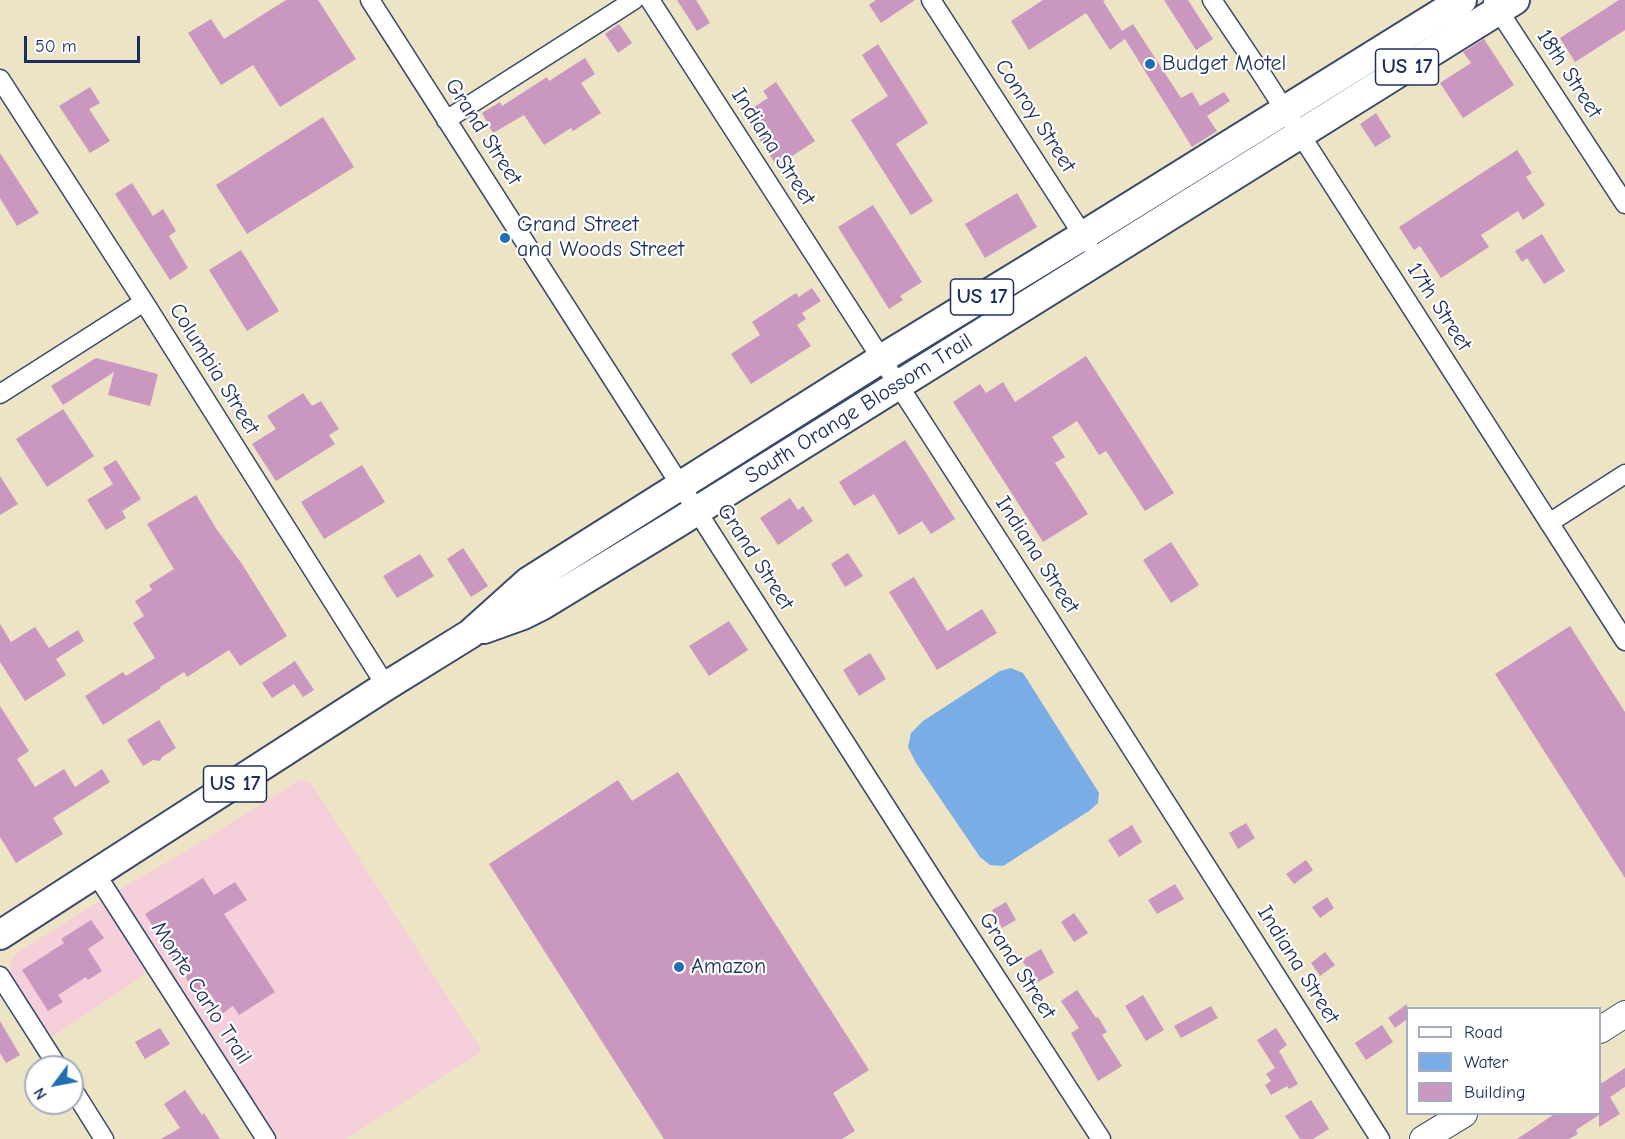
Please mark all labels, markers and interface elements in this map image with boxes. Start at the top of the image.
scale bar [27,24,142,62]
street label: 18th Street [1531,25,1607,123]
text: 50 m [35,36,77,57]
road number: US 17 [1376,49,1438,85]
place label: Budget Motel [1162,51,1286,77]
street label: Conroy Street [989,55,1081,177]
marker: Budget Motel [1143,57,1157,71]
street label: Grand Street [439,74,527,190]
street label: Indiana Street [725,83,821,211]
place label: Grand Street and Woods Street [517,212,684,264]
marker: Grand Street and Woods Street [498,231,512,245]
street label: 17th Street [1401,258,1477,356]
road number: US 17 [950,279,1014,315]
street label: Columbia Street [163,298,265,440]
street label: South Orange Blossom Trail [741,328,977,490]
street label: Indiana Street [989,491,1085,619]
street label: Grand Street [711,499,799,615]
road number: US 17 [204,766,266,802]
street label: Indiana Street [1251,901,1345,1029]
street label: Grand Street [973,908,1061,1024]
street label: Monte Carlo Trail [145,917,257,1069]
place label: Amazon [691,954,766,980]
marker: Amazon [672,960,686,974]
legend [1406,1007,1601,1115]
text: Road [1464,1022,1503,1043]
text: Water [1464,1052,1508,1073]
north arrow [24,1055,84,1115]
text: Building [1464,1082,1526,1103]
text: N [30,1084,51,1103]

